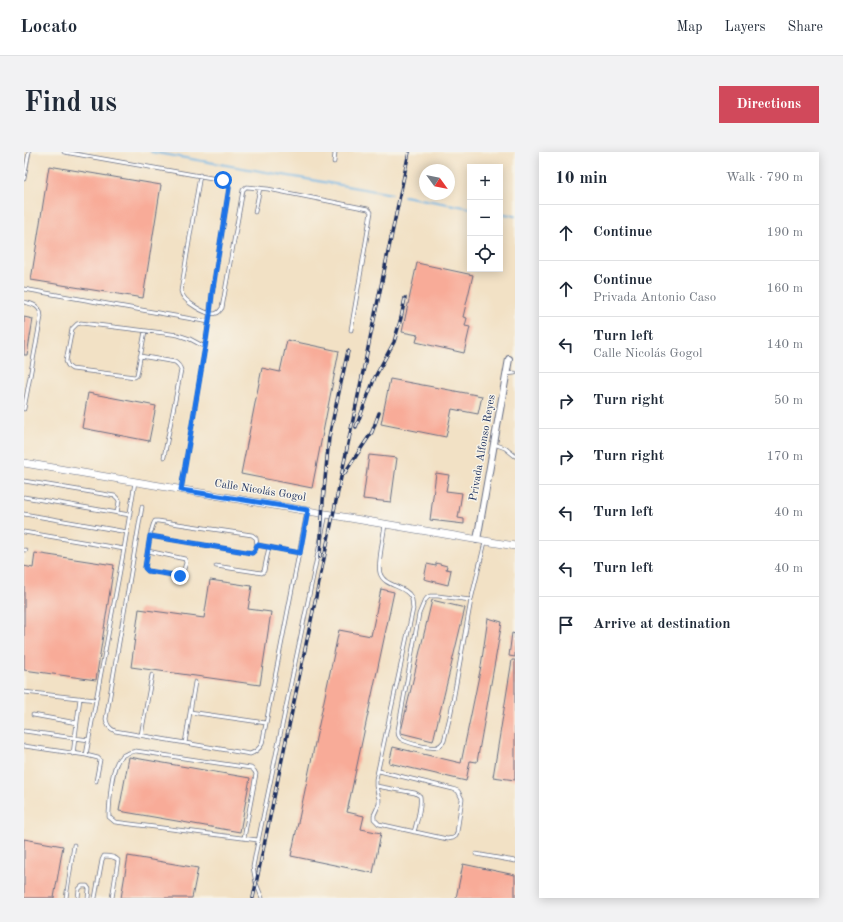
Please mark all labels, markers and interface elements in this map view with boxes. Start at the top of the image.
text: Locato [20,18,77,37]
text: Map [677,20,703,34]
text: Layers [725,20,766,34]
text: Share [788,20,823,34]
button: Directions [719,86,819,123]
text: Find us [24,90,117,118]
north arrow [419,164,455,200]
map controls [467,164,503,272]
button: + [467,164,503,200]
text: 10 min [555,170,608,187]
route start [214,171,232,189]
text: Walk · 790 m [726,171,803,184]
button: − [467,200,503,236]
icon: ahead [555,222,577,244]
text: Continue [593,225,652,240]
text: 190 m [766,226,803,239]
button: locate [467,236,503,272]
text: Continue [593,273,652,288]
icon: ahead [555,278,577,300]
text: 160 m [766,282,803,295]
text: Privada Antonio Caso [593,291,716,304]
text: Turn left [593,329,653,344]
icon: left [555,334,577,356]
text: 140 m [766,338,803,351]
text: Calle Nicolás Gogol [593,347,702,360]
icon: right [555,390,577,412]
text: Turn right [593,393,664,408]
street label: Privada Alfonso Reyes [468,394,498,502]
text: 50 m [774,394,803,407]
icon: right [555,446,577,468]
text: Turn right [593,449,664,464]
text: 170 m [766,450,803,463]
street label: Calle Nicolás Gogol [213,478,307,504]
icon: left [555,502,577,524]
text: Turn left [593,505,653,520]
text: 40 m [774,506,803,519]
icon: left [555,558,577,580]
text: Turn left [593,561,653,576]
text: 40 m [774,562,803,575]
route end [171,567,189,585]
icon: arrive [555,614,577,636]
text: Arrive at destination [593,617,731,632]

